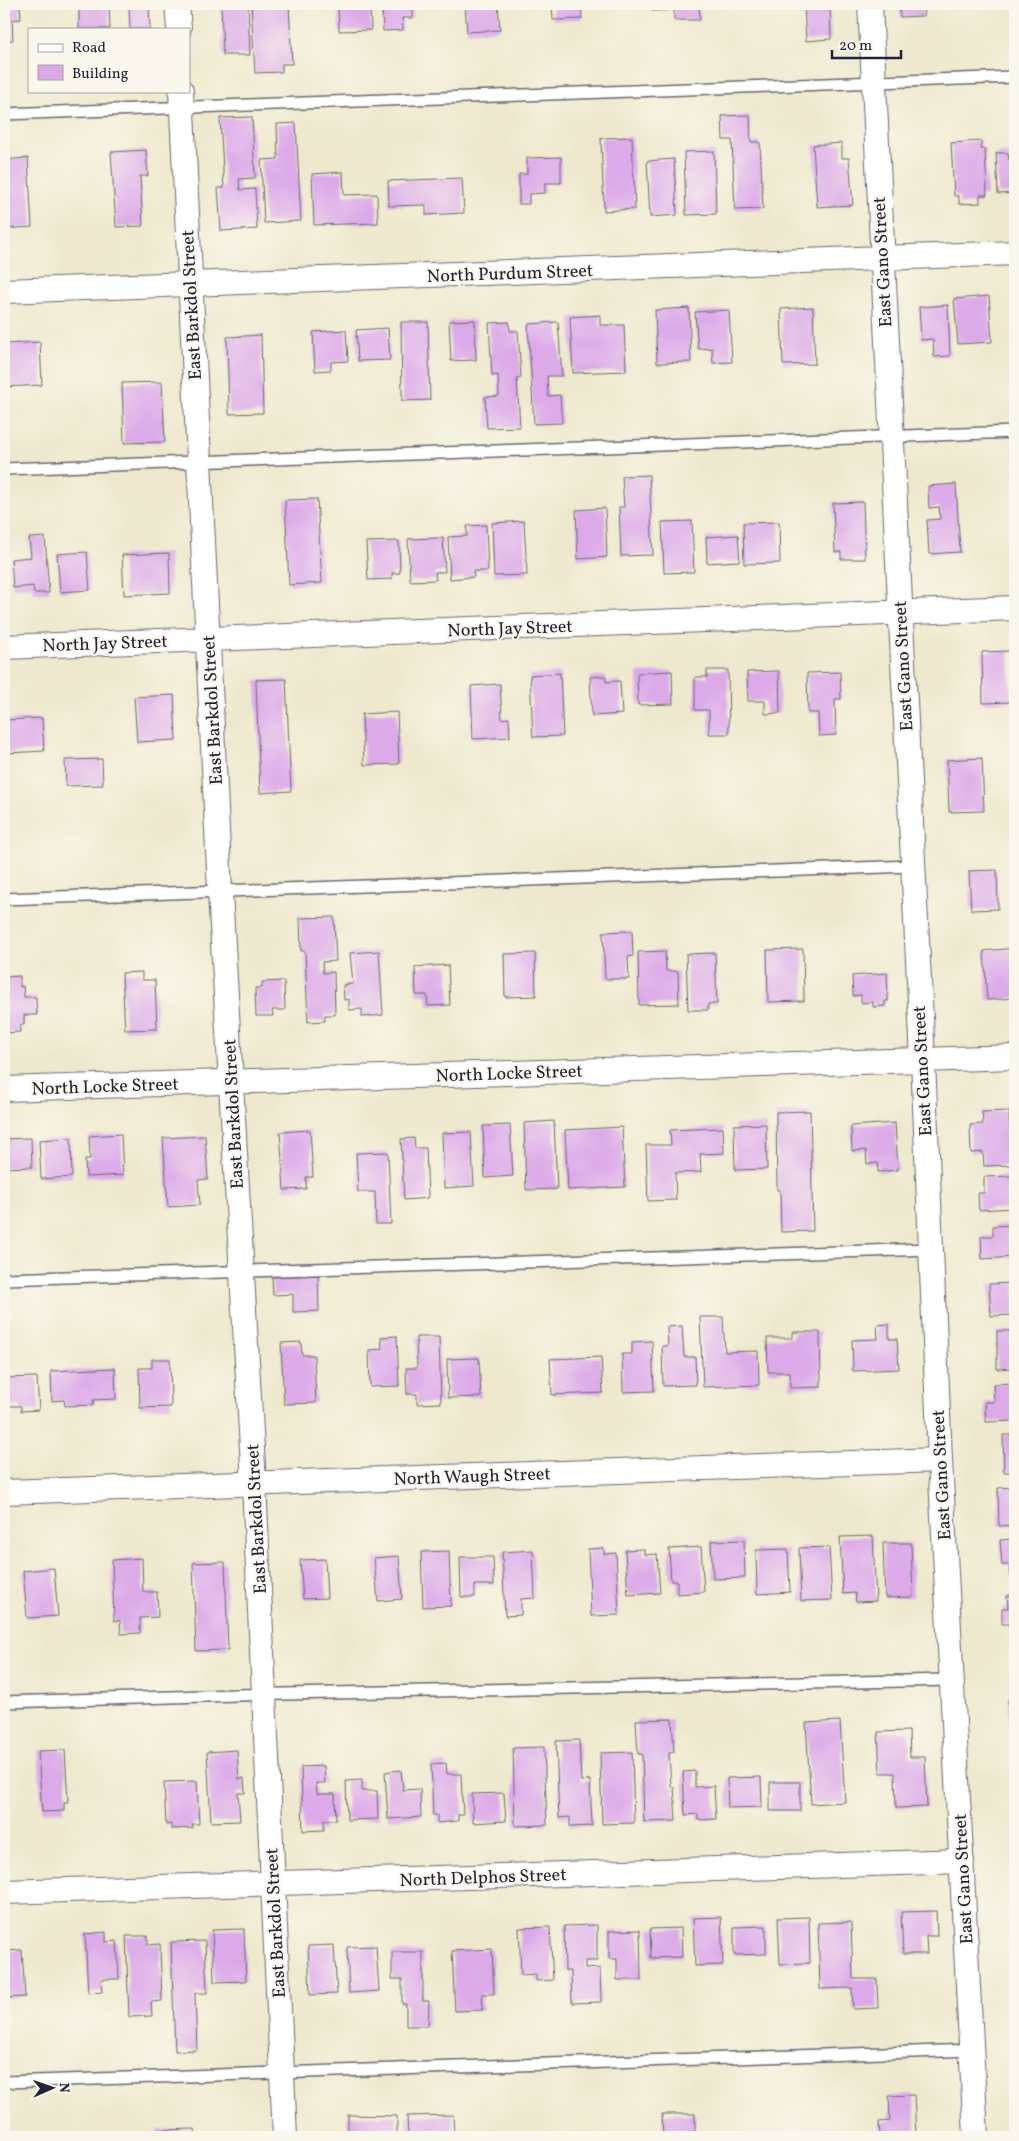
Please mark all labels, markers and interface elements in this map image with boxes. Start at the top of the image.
legend [28,28,190,92]
scale bar [832,28,900,60]
text: 20 m [839,36,872,57]
text: Road [72,38,106,59]
text: Building [72,64,129,85]
street label: East Gano Street [868,196,899,328]
street label: East Barkdol Street [176,229,209,381]
street label: North Purdum Street [427,259,594,290]
street label: East Gano Street [889,600,920,732]
street label: North Jay Street [447,615,573,644]
street label: North Jay Street [42,630,168,659]
street label: East Barkdol Street [197,634,230,786]
street label: East Gano Street [908,1005,939,1137]
street label: East Barkdol Street [218,1038,251,1190]
street label: North Locke Street [435,1059,583,1090]
street label: North Locke Street [31,1072,179,1103]
street label: East Gano Street [927,1409,958,1541]
street label: East Barkdol Street [241,1443,274,1595]
street label: North Waugh Street [393,1462,551,1493]
street label: East Gano Street [949,1813,980,1945]
street label: East Barkdol Street [260,1847,293,1999]
street label: North Delphos Street [399,1863,567,1894]
north arrow [28,2064,78,2114]
text: N [54,2082,73,2093]

